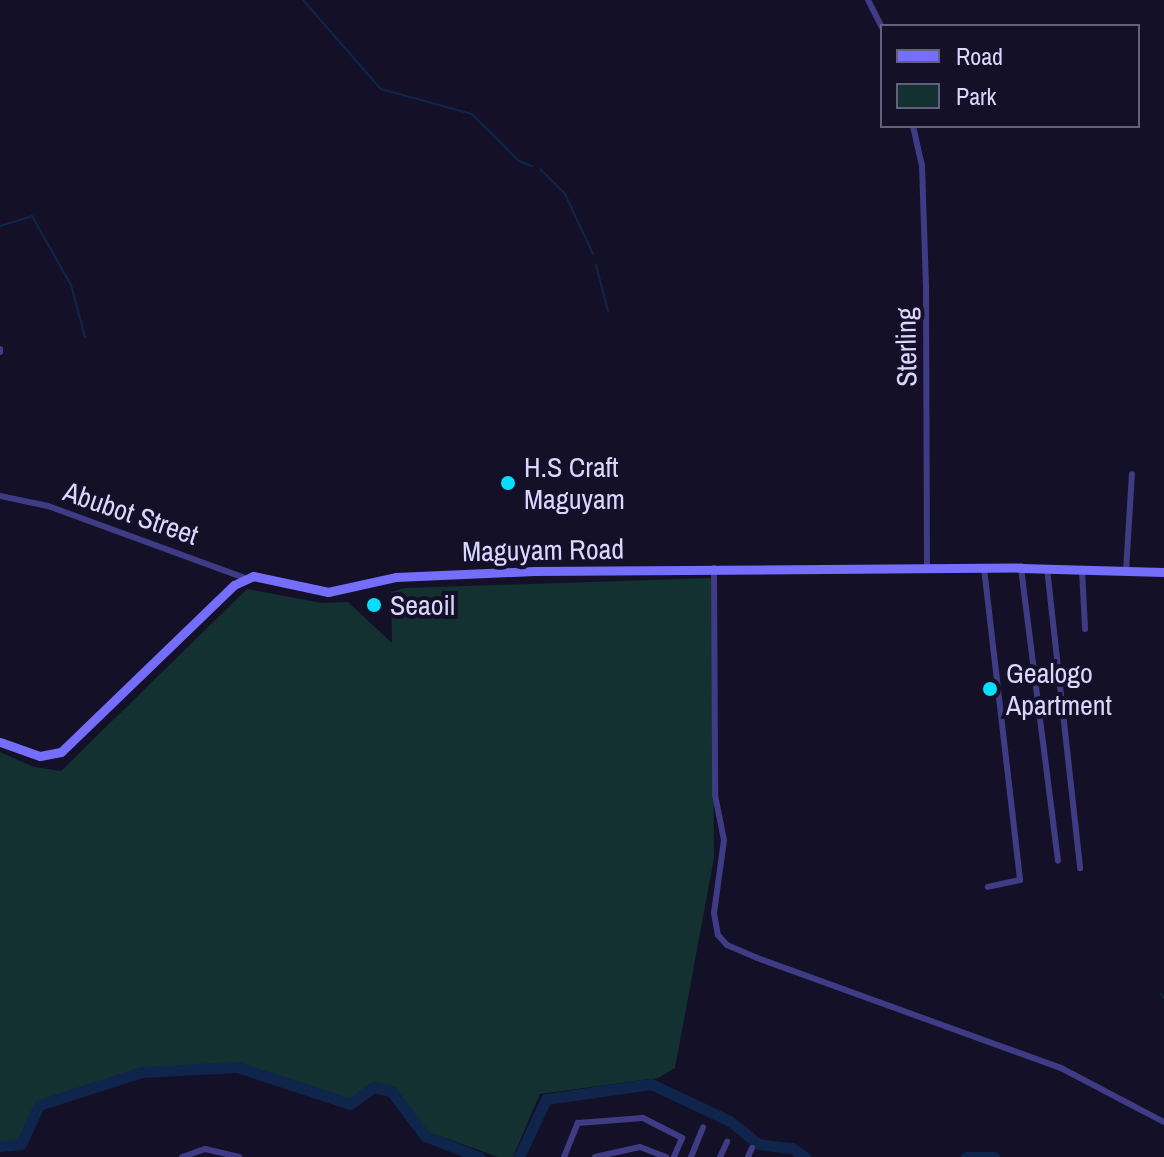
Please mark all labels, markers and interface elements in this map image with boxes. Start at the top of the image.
legend [880,24,1140,128]
text: Road [956,40,1003,72]
text: Park [956,80,996,112]
street label: Sterling [889,307,923,387]
place label: H.S Craft Maguyam [524,450,625,516]
street label: Abubot Street [59,474,203,552]
marker: H.S Craft Maguyam [499,474,517,492]
street label: Maguyam Road [462,532,624,568]
place label: Seaoil [390,588,455,622]
marker: Seaoil [365,596,383,614]
place label: Gealogo Apartment [1006,656,1112,722]
marker: Gealogo Apartment [981,680,999,698]

